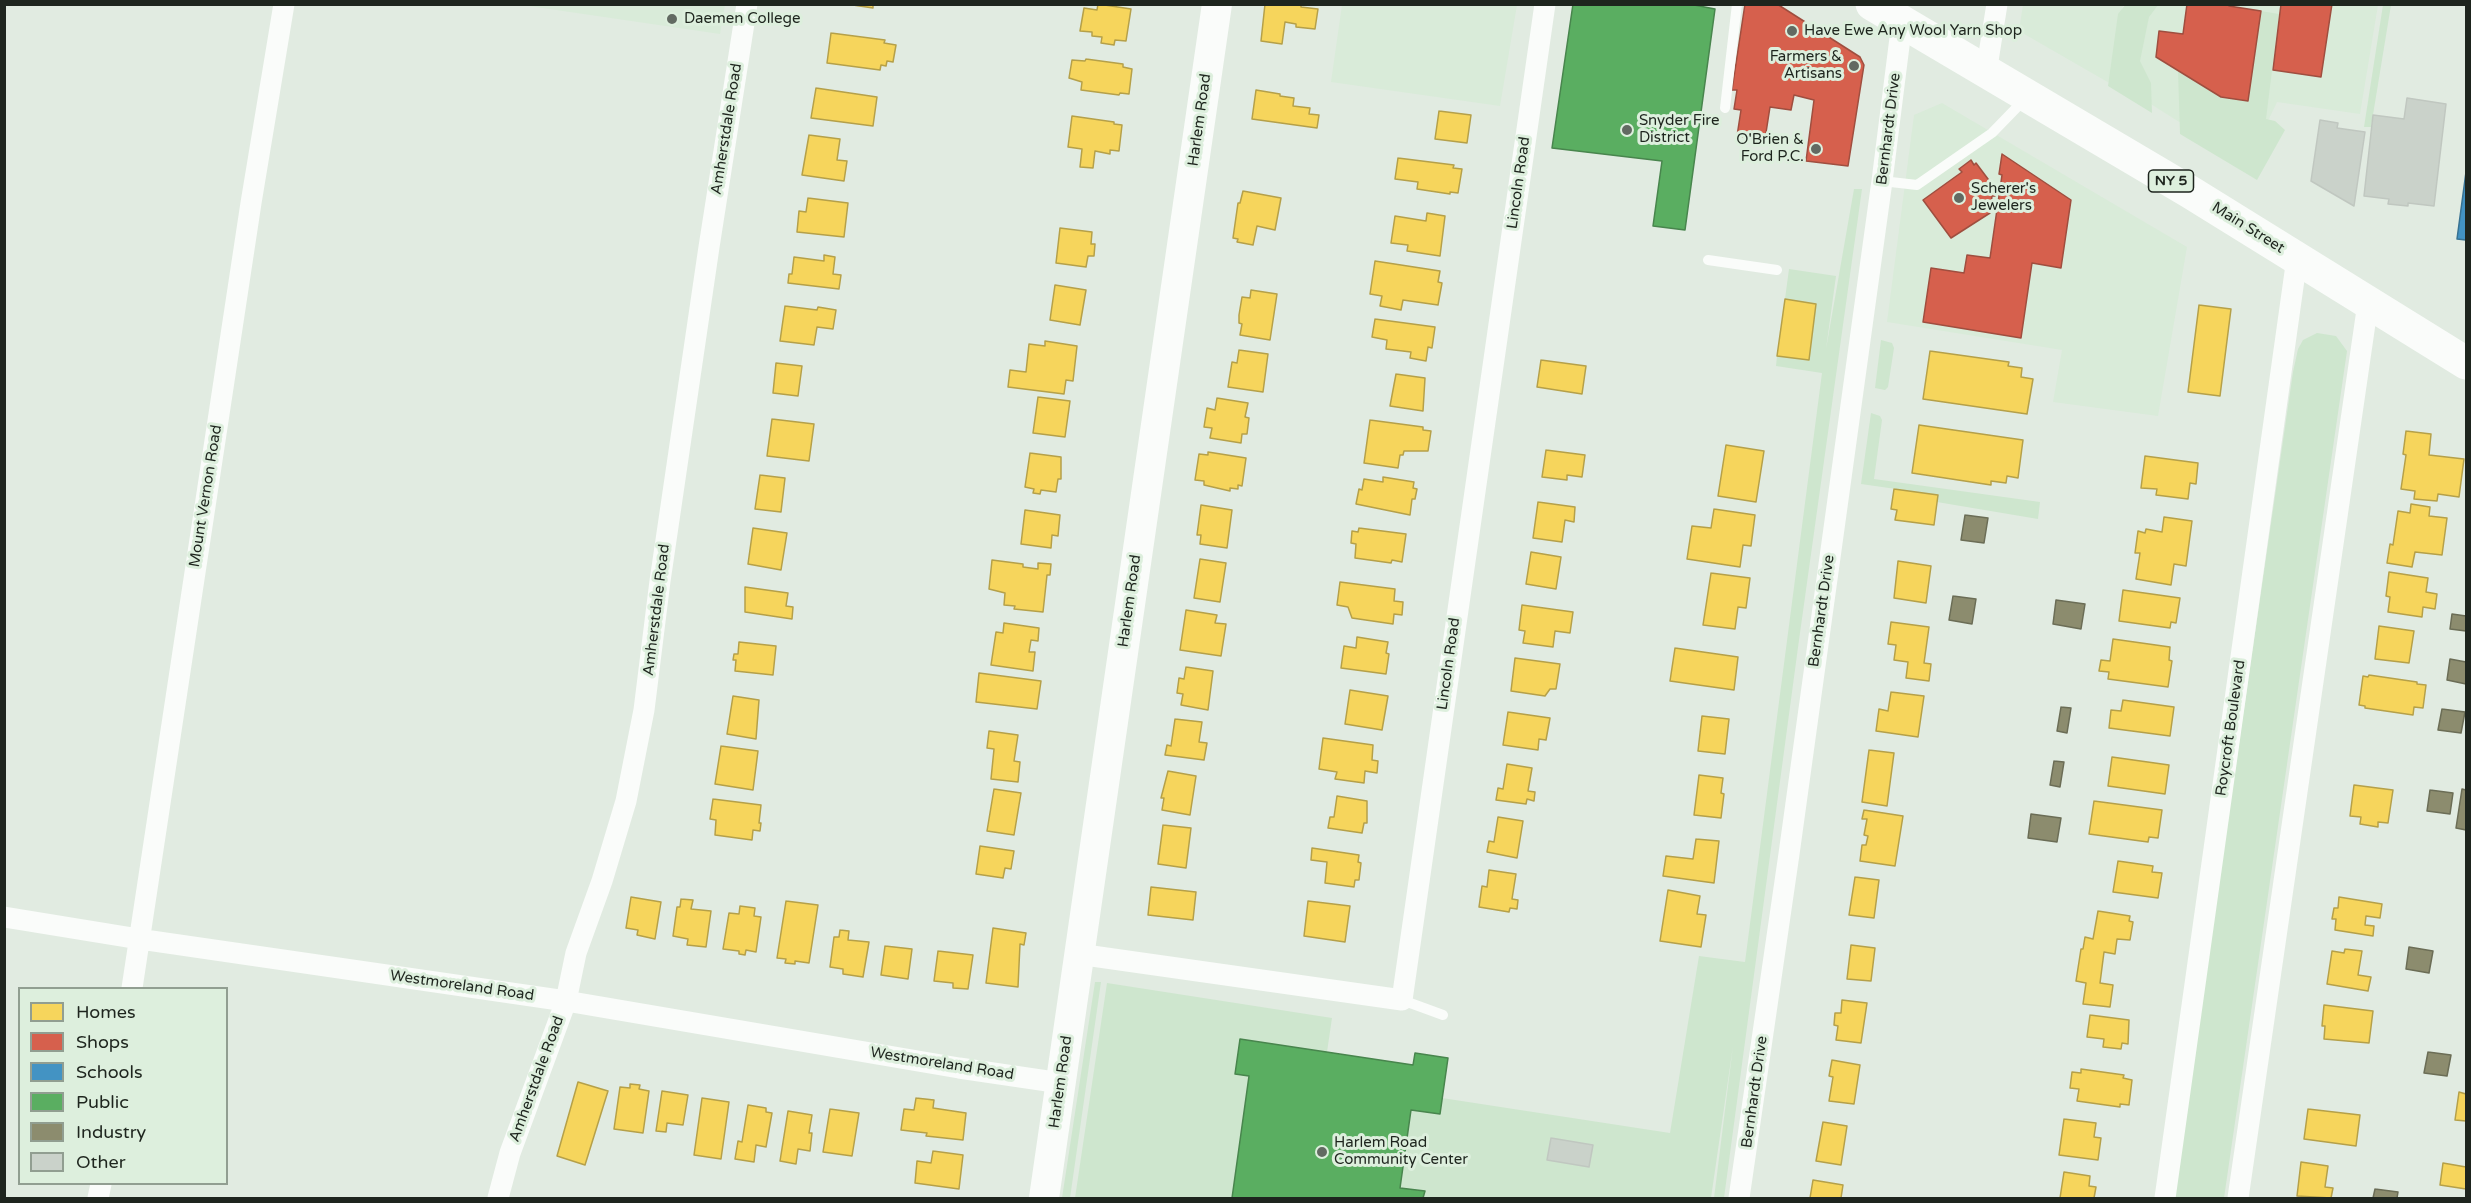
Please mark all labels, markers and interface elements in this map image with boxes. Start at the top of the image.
place label: Daemen College [684,10,801,28]
marker: Daemen College [665,12,679,26]
place label: Have Ewe Any Wool Yarn Shop [1804,22,2022,40]
marker: Have Ewe Any Wool Yarn Shop [1785,24,1799,38]
place label: Farmers & Artisans [1770,48,1842,83]
marker: Farmers & Artisans [1847,59,1861,73]
street label: Amherstdale Road [708,62,746,196]
street label: Bernhardt Drive [1873,72,1905,186]
street label: Harlem Road [1185,73,1215,167]
place label: Snyder Fire District [1639,112,1719,147]
marker: Snyder Fire District [1620,123,1634,137]
place label: O'Brien & Ford P.C. [1736,131,1804,166]
street label: Lincoln Road [1504,136,1534,230]
marker: O'Brien & Ford P.C. [1809,142,1823,156]
road number: NY 5 [2148,170,2194,192]
place label: Scherer's Jewelers [1971,180,2036,215]
marker: Scherer's Jewelers [1952,191,1966,205]
street label: Main Street [2208,198,2288,258]
street label: Mount Vernon Road [186,424,226,568]
street label: Amherstdale Road [640,543,674,677]
street label: Harlem Road [1115,554,1145,648]
street label: Bernhardt Drive [1805,554,1839,668]
street label: Lincoln Road [1434,617,1464,711]
street label: Roycroft Boulevard [2213,659,2249,797]
street label: Westmoreland Road [389,967,535,1005]
legend [18,987,228,1185]
text: Homes [76,1001,136,1023]
street label: Amherstdale Road [506,1014,568,1144]
text: Shops [76,1031,129,1053]
street label: Harlem Road [1046,1035,1076,1129]
street label: Bernhardt Drive [1738,1035,1772,1149]
street label: Westmoreland Road [869,1044,1015,1084]
text: Schools [76,1061,143,1083]
text: Public [76,1091,129,1113]
text: Industry [76,1121,146,1143]
place label: Harlem Road Community Center [1334,1134,1468,1169]
marker: Harlem Road Community Center [1315,1145,1329,1159]
text: Other [76,1151,126,1173]

